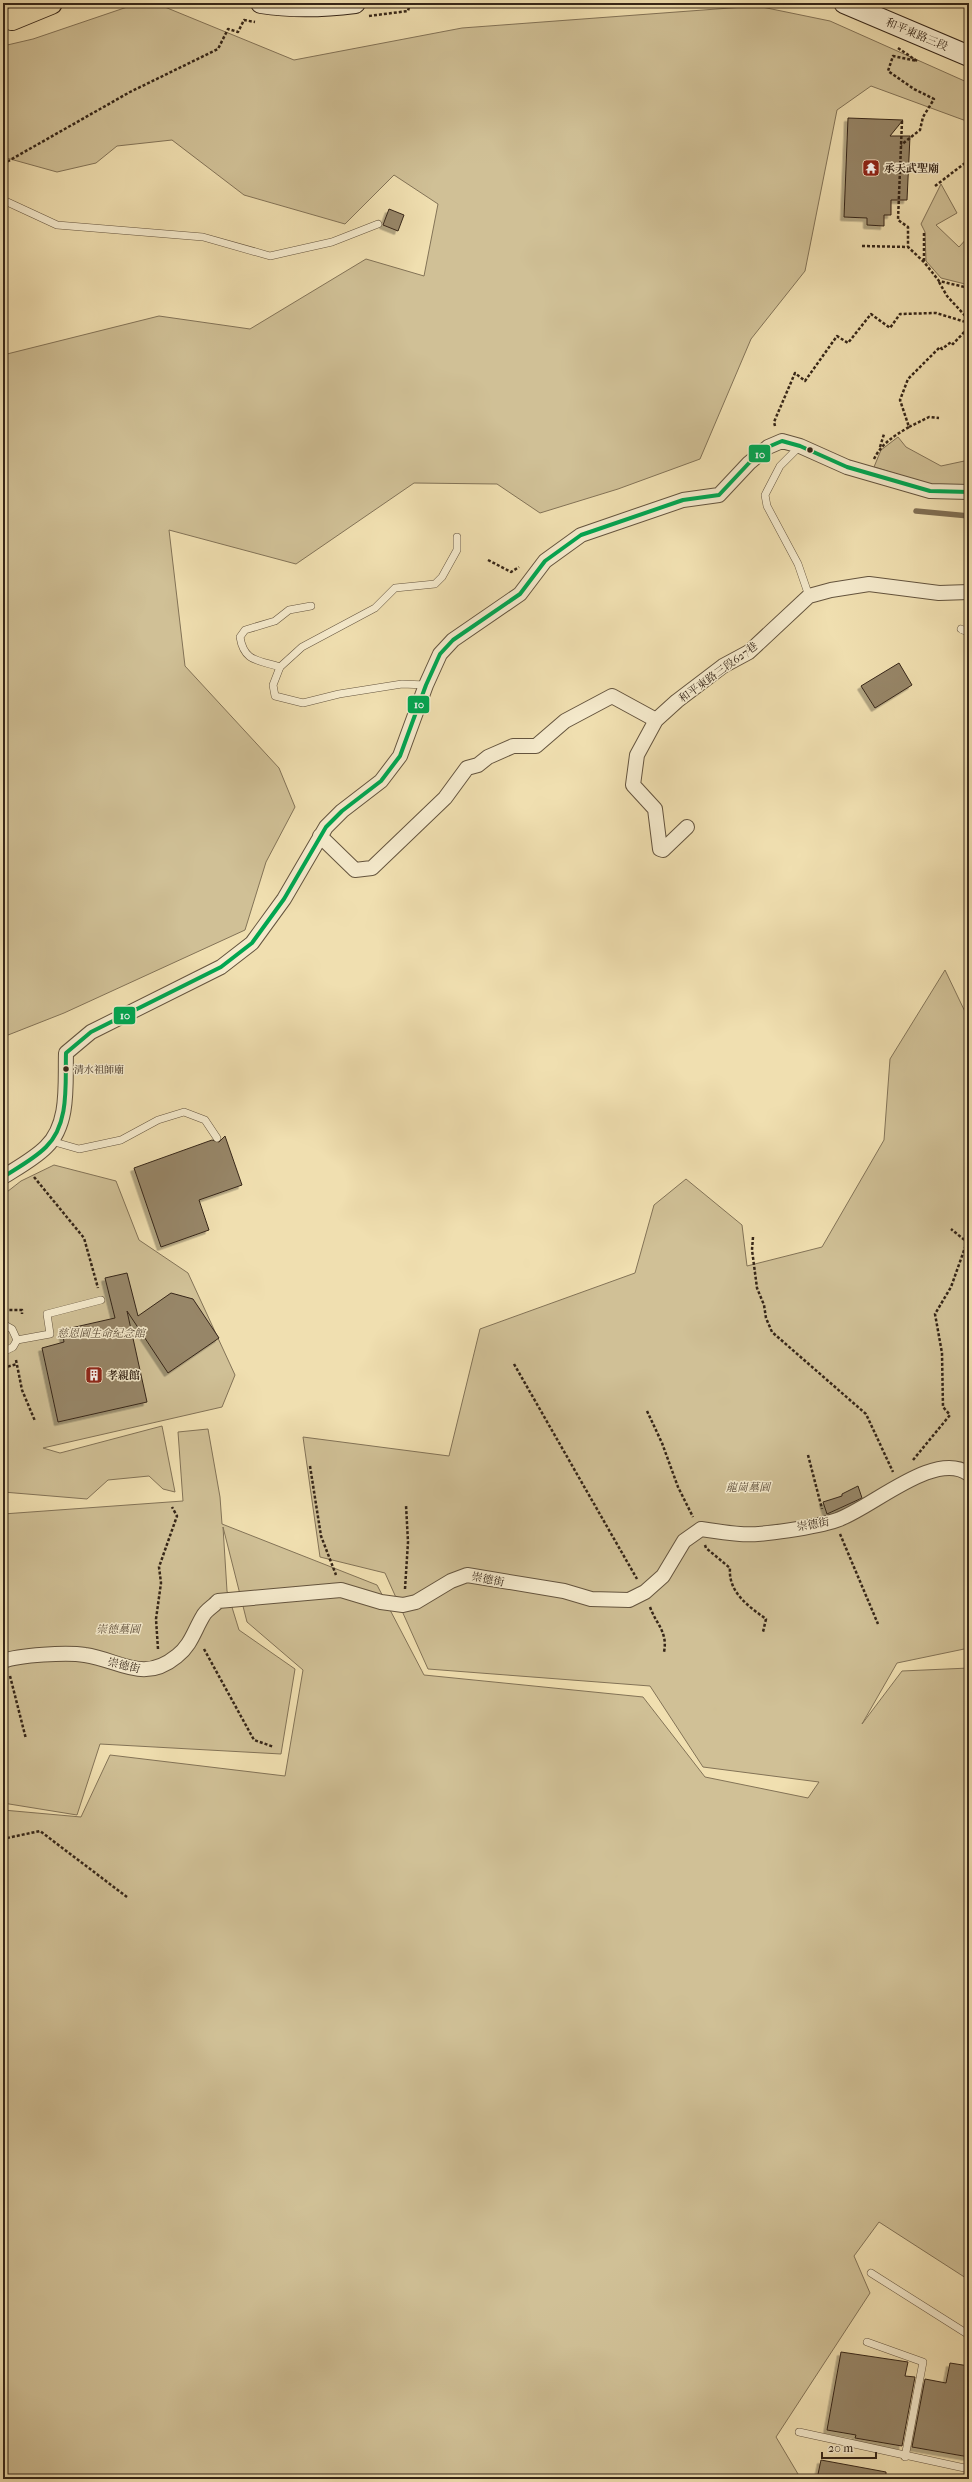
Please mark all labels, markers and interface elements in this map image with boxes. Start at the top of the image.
street label: 和平東路三段 [884,16,950,53]
temple icon: 承天武聖廟 [861,158,881,178]
place label: 承天武聖廟 [884,162,939,175]
line badge: 10 [748,444,771,463]
unlabelled marker [805,445,815,455]
text: 10 [755,448,765,461]
street label: 和平東路三段627巷 [676,640,760,705]
line badge: 10 [407,695,430,714]
text: 10 [414,698,424,711]
line badge: 10 [113,1006,136,1025]
text: 10 [120,1009,130,1022]
marker: 清水祖師廟 [61,1064,71,1074]
place label: 清水祖師廟 [74,1064,124,1076]
park label: 慈恩園生命紀念館 [57,1327,147,1340]
building icon: 孝親館 [84,1365,104,1385]
place label: 孝親館 [107,1369,140,1382]
park label: 龍崗墓園 [726,1481,772,1494]
street label: 崇德街 [796,1515,830,1534]
street label: 崇德街 [470,1570,505,1589]
park label: 崇德墓園 [96,1623,142,1636]
street label: 崇德街 [106,1655,141,1676]
scale bar [822,2434,876,2460]
text: 20 m [828,2441,853,2455]

